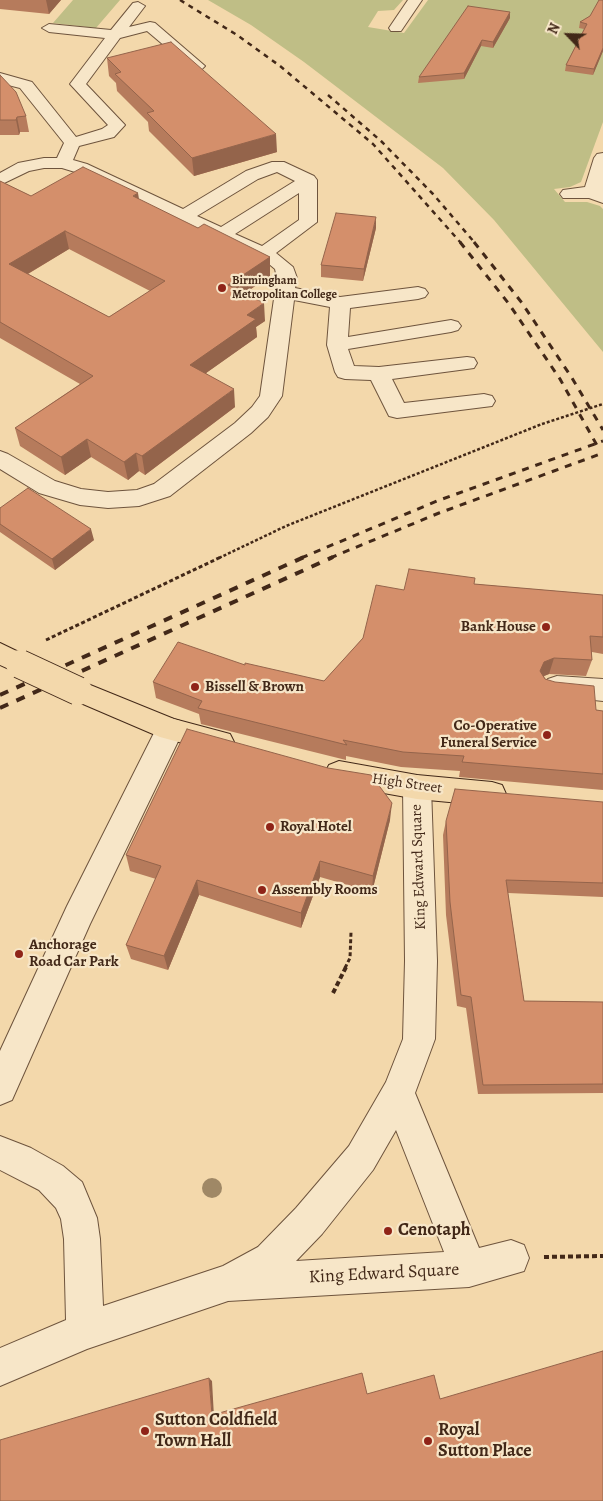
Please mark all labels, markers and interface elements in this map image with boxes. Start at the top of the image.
north arrow [543,10,593,60]
text: N [543,20,565,37]
place label: Birmingham Metropolitan College [232,274,337,302]
marker: Birmingham Metropolitan College [216,282,228,294]
place label: Bank House [461,618,536,636]
marker: Bank House [540,621,552,633]
place label: Bissell & Brown [205,678,304,696]
marker: Bissell & Brown [189,681,201,693]
place label: Co-Operative Funeral Service [440,717,537,752]
marker: Co-Operative Funeral Service [541,729,553,741]
street label: High Street [371,770,443,798]
street label: King Edward Square [408,804,430,930]
place label: Royal Hotel [280,818,352,836]
marker: Royal Hotel [264,821,276,833]
place label: Assembly Rooms [272,881,378,899]
marker: Assembly Rooms [256,884,268,896]
place label: Anchorage Road Car Park [29,936,118,971]
marker: Anchorage Road Car Park [13,948,25,960]
place label: Cenotaph [398,1220,471,1242]
marker: Cenotaph [382,1225,394,1237]
street label: King Edward Square [308,1259,460,1289]
place label: Sutton Coldfield Town Hall [155,1410,277,1452]
place label: Royal Sutton Place [438,1420,532,1462]
marker: Sutton Coldfield Town Hall [139,1425,151,1437]
marker: Royal Sutton Place [422,1435,434,1447]

